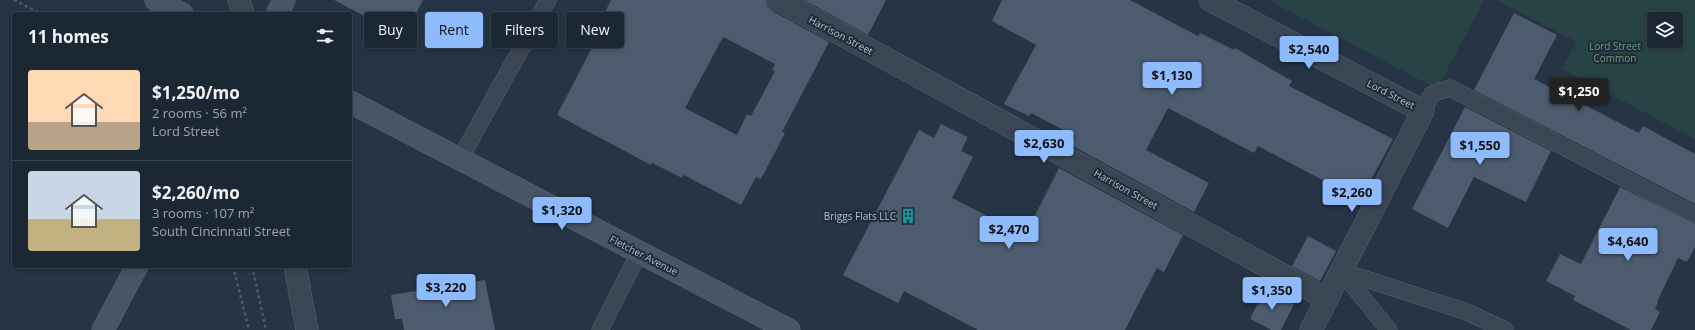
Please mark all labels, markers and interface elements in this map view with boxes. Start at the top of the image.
chip: Buy [364,12,417,48]
chip: Rent [425,12,483,48]
chip: Filters [491,12,558,48]
chip: New [566,12,624,48]
street label: Harrison Street [806,12,876,58]
map controls [1647,12,1683,48]
button: layers [1647,12,1683,48]
text: 11 homes [28,25,109,48]
icon: filters [314,25,336,47]
pin: $2,540 [1276,36,1342,70]
park label: Lord Street Common [1589,39,1641,65]
text: $2,540 [1289,40,1329,58]
pin: $1,130 [1139,62,1205,96]
text: $1,130 [1152,66,1192,84]
street label: Lord Street [1365,76,1418,112]
pin: $1,250 [1546,78,1612,112]
text: $1,250/mo [152,81,240,104]
text: $1,250 [1559,82,1599,100]
icon: home [60,86,108,134]
text: 2 rooms · 56 m² [152,104,247,122]
text: Lord Street [152,122,220,140]
pin: $2,630 [1011,130,1077,164]
pin: $1,550 [1447,132,1513,166]
text: $2,630 [1024,134,1064,152]
text: $1,550 [1460,136,1500,154]
street label: Harrison Street [1092,166,1161,213]
pin: $2,260 [1319,179,1385,213]
text: $2,260/mo [152,181,240,204]
text: $2,260 [1332,183,1372,201]
icon: home [60,187,108,235]
pin: $1,320 [529,197,595,231]
text: $1,320 [542,201,582,219]
text: 3 rooms · 107 m² [152,204,254,222]
building icon: Briggs Flats LLC [899,207,917,225]
place label: Briggs Flats LLC [824,209,896,223]
pin: $2,470 [976,216,1042,250]
text: $2,470 [989,220,1029,238]
text: South Cincinnati Street [152,222,291,240]
pin: $4,640 [1595,228,1661,262]
street label: Fletcher Avenue [607,232,681,278]
text: $4,640 [1608,232,1648,250]
pin: $3,220 [413,274,479,308]
pin: $1,350 [1239,277,1305,311]
text: $3,220 [426,278,466,296]
text: $1,350 [1252,281,1292,299]

